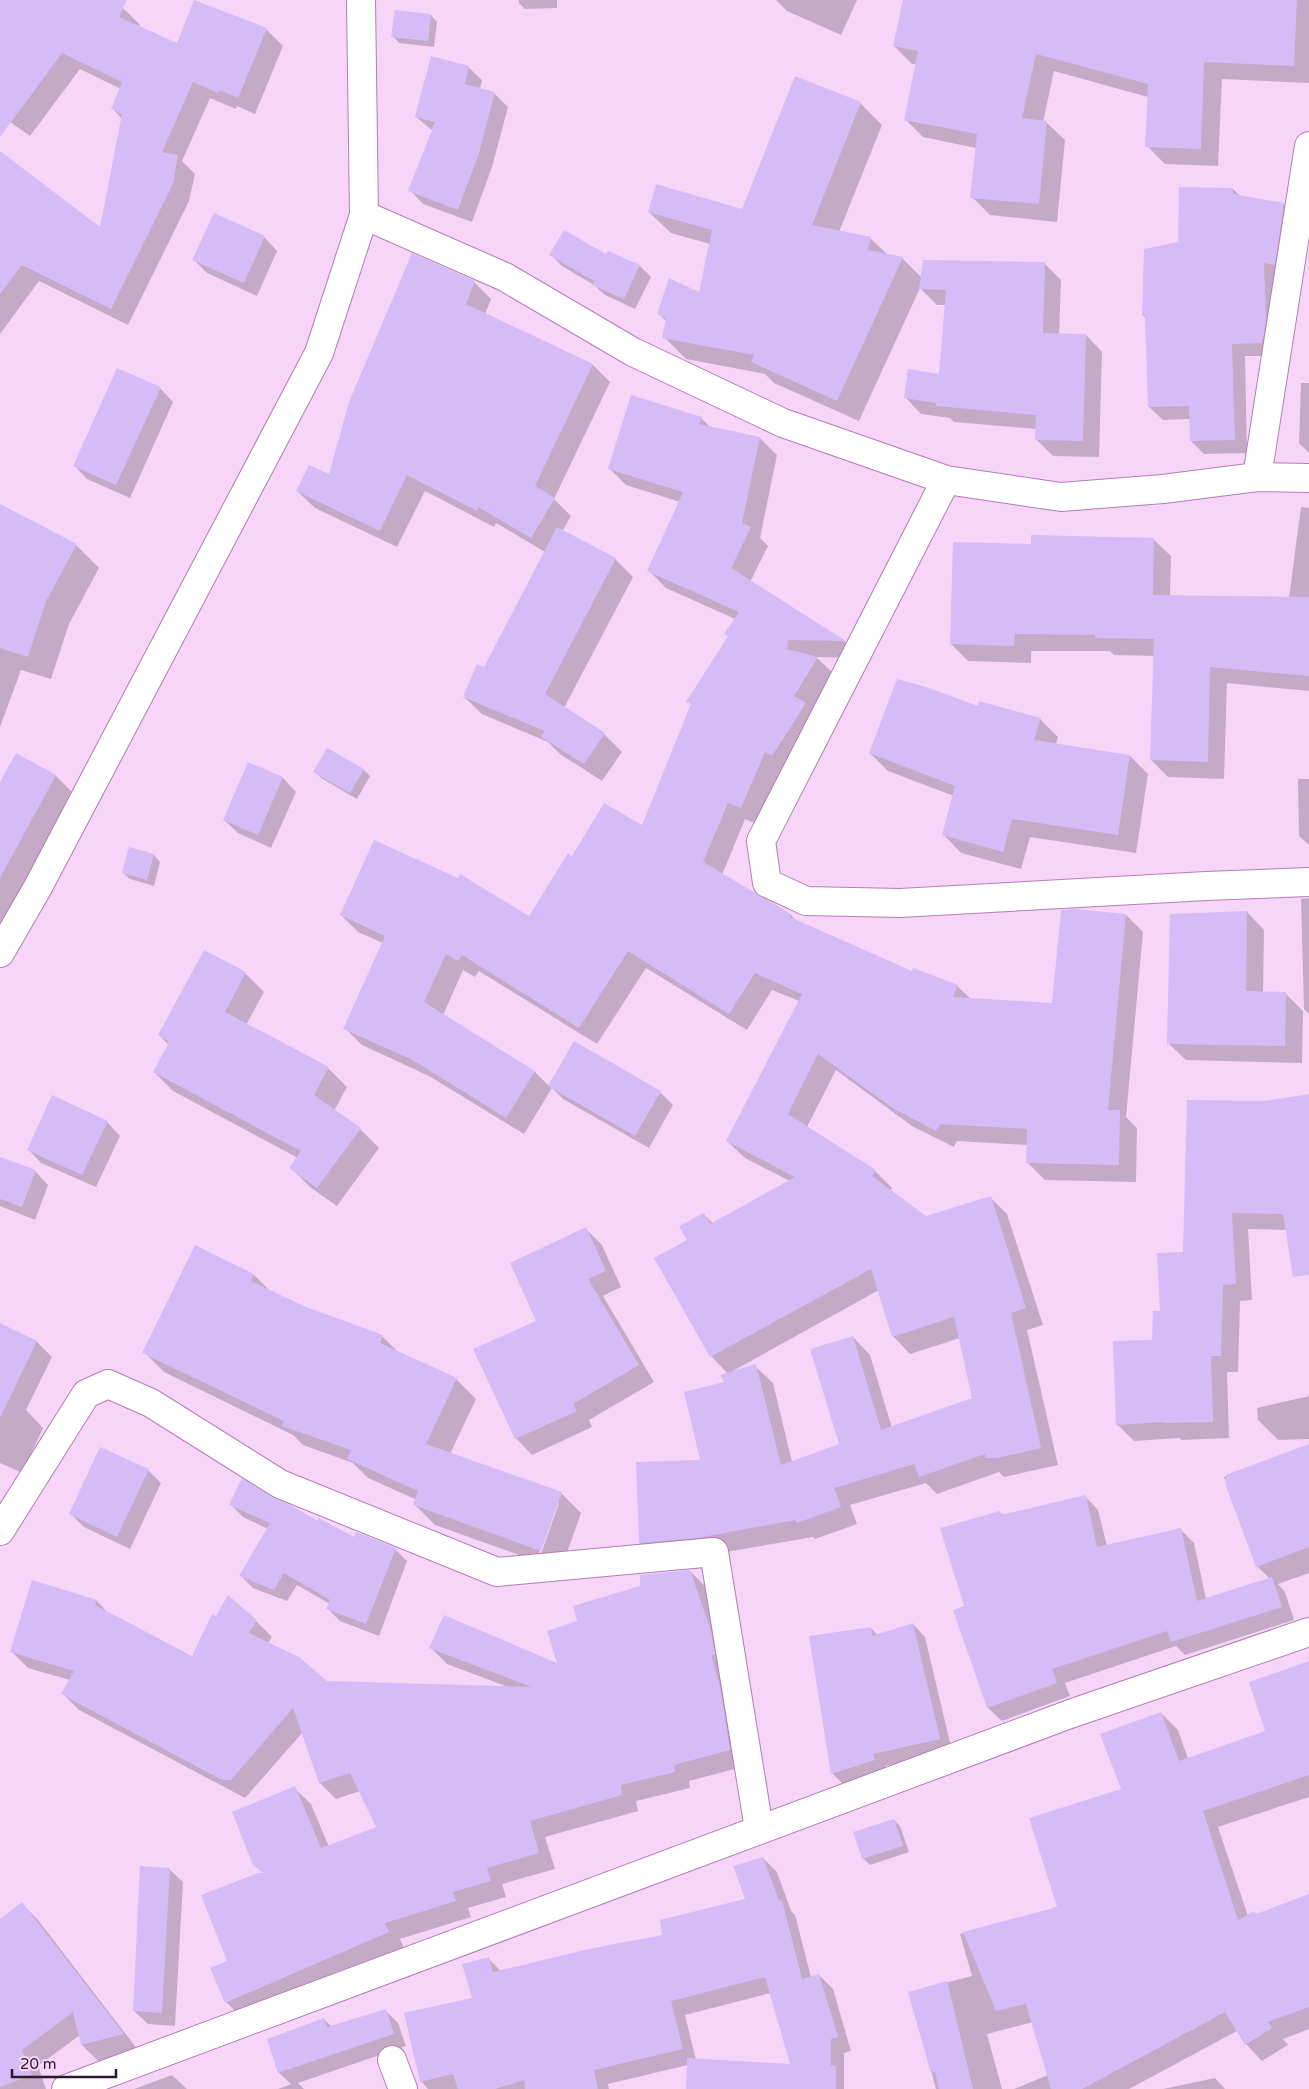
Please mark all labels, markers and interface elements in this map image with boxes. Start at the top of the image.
scale bar [12,2046,116,2078]
text: 20 m [20,2055,57,2073]

